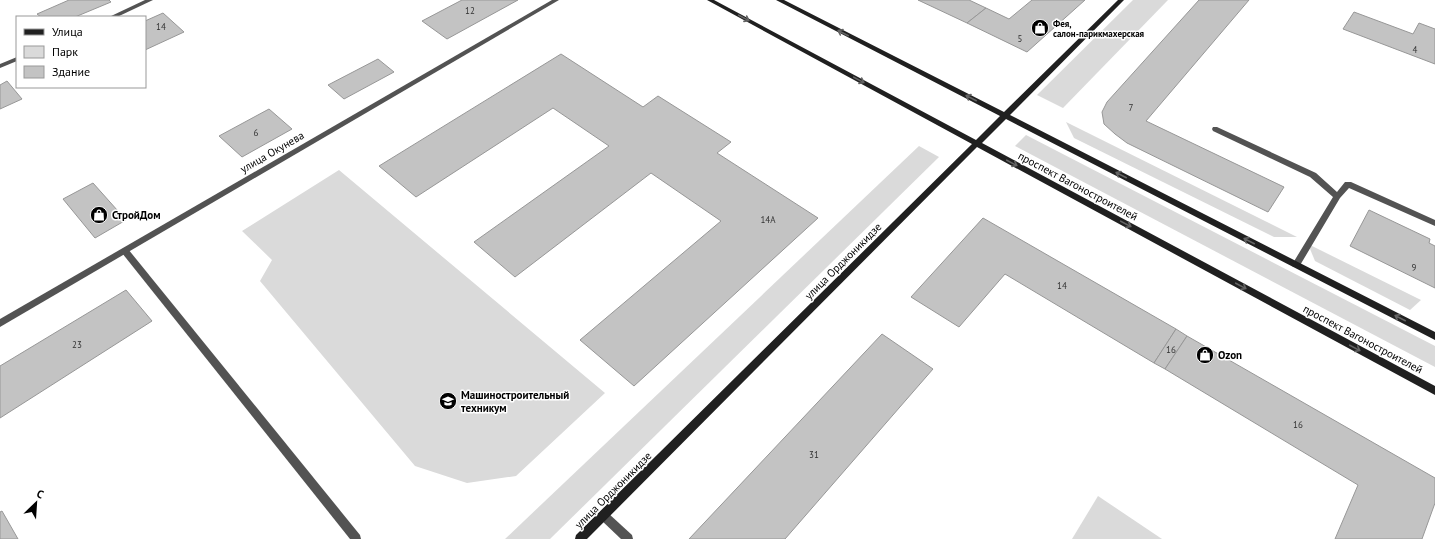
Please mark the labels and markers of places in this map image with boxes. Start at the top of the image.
shop icon: Фея, салон-парикмахерская [1030,18,1050,38]
place label: Фея, салон-парикмахерская [1053,18,1145,39]
shop icon: СтройДом [89,205,109,225]
place label: СтройДом [112,208,160,222]
shop icon: Ozon [1195,345,1215,365]
place label: Ozon [1218,348,1242,362]
place label: Машиностроительный техникум [461,388,569,415]
school or university icon: Машиностроительный техникум [438,391,458,411]

